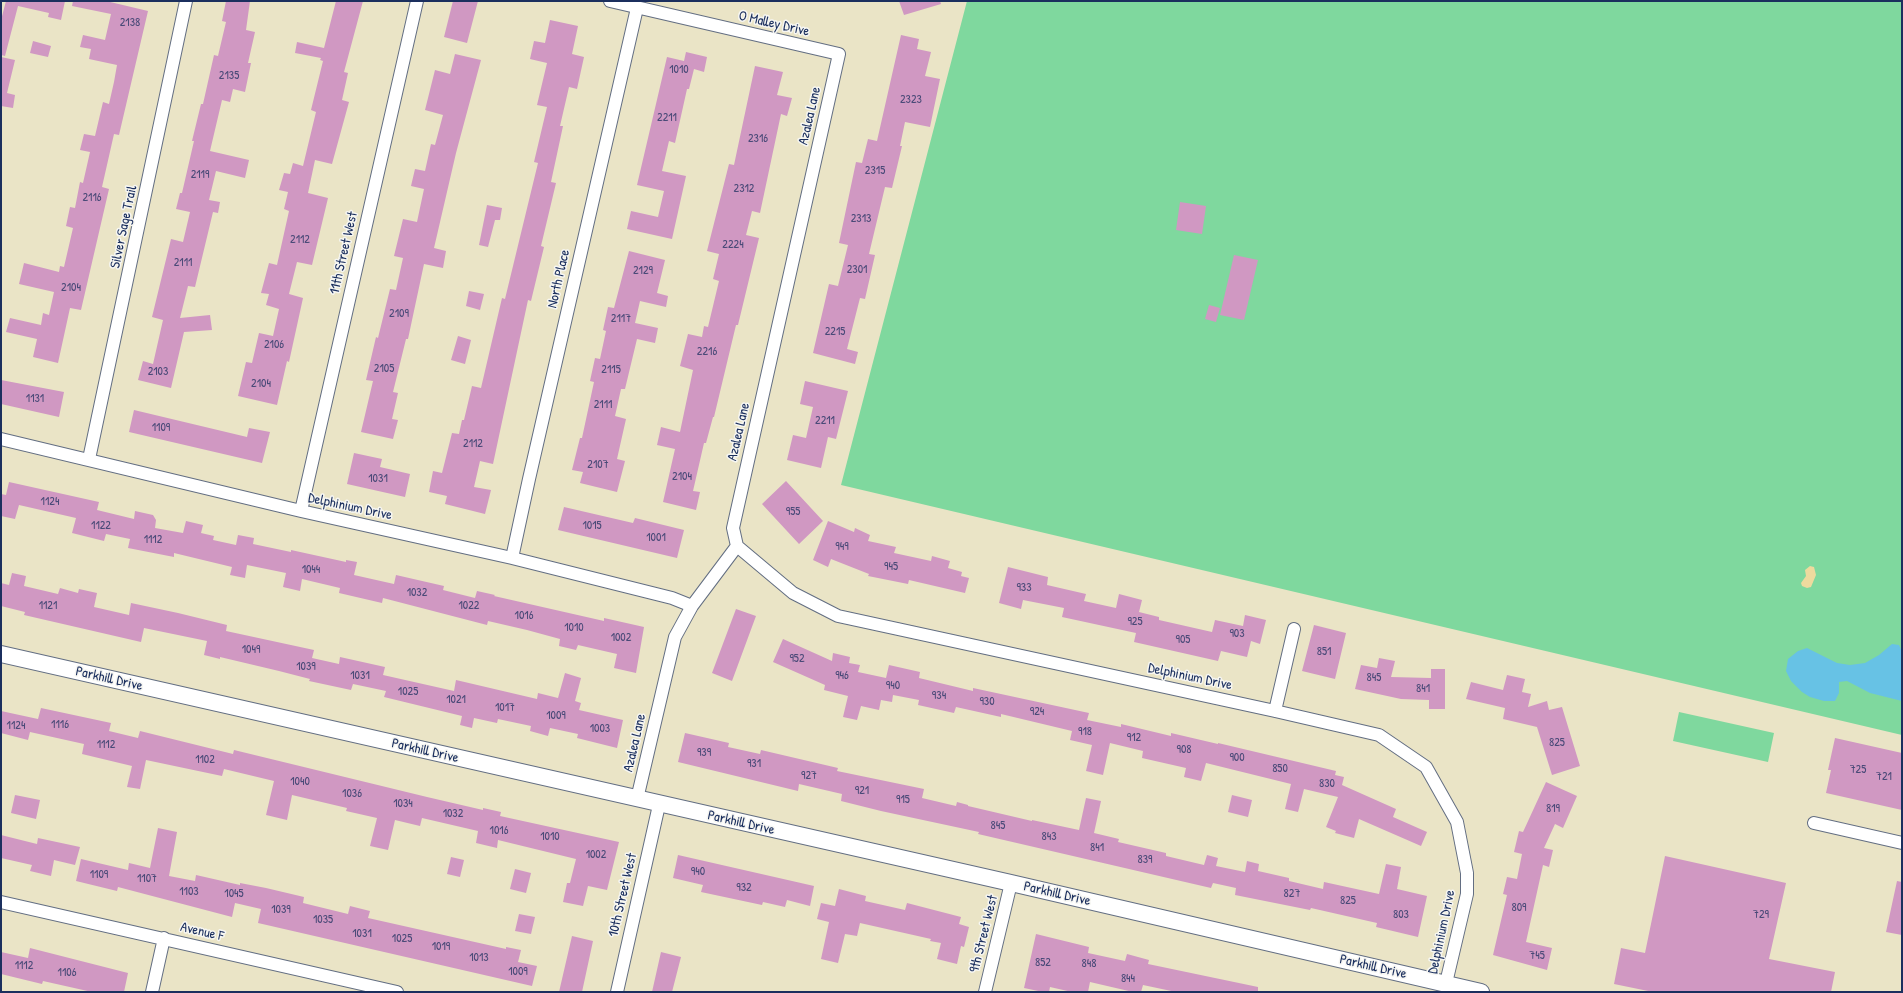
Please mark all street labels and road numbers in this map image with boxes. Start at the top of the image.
street label: O Malley Drive [737,8,811,40]
street label: Azalea Lane [795,85,825,147]
street label: Silver Sage Trail [107,184,141,270]
street label: 11th Street West [326,210,362,296]
street label: North Place [544,248,574,310]
street label: Azalea Lane [724,401,754,463]
street label: Delphinium Drive [307,490,393,524]
street label: Delphinium Drive [1147,660,1233,694]
street label: Parkhill Drive [74,663,144,695]
street label: Azalea Lane [620,712,650,774]
street label: Parkhill Drive [390,735,460,767]
street label: Parkhill Drive [706,807,776,839]
street label: 10th Street West [605,851,641,939]
street label: Parkhill Drive [1022,878,1092,910]
street label: Delphinium Drive [1425,889,1459,975]
street label: 9th Street West [966,894,1002,974]
street label: Avenue F [179,919,225,945]
street label: Parkhill Drive [1338,951,1408,983]

